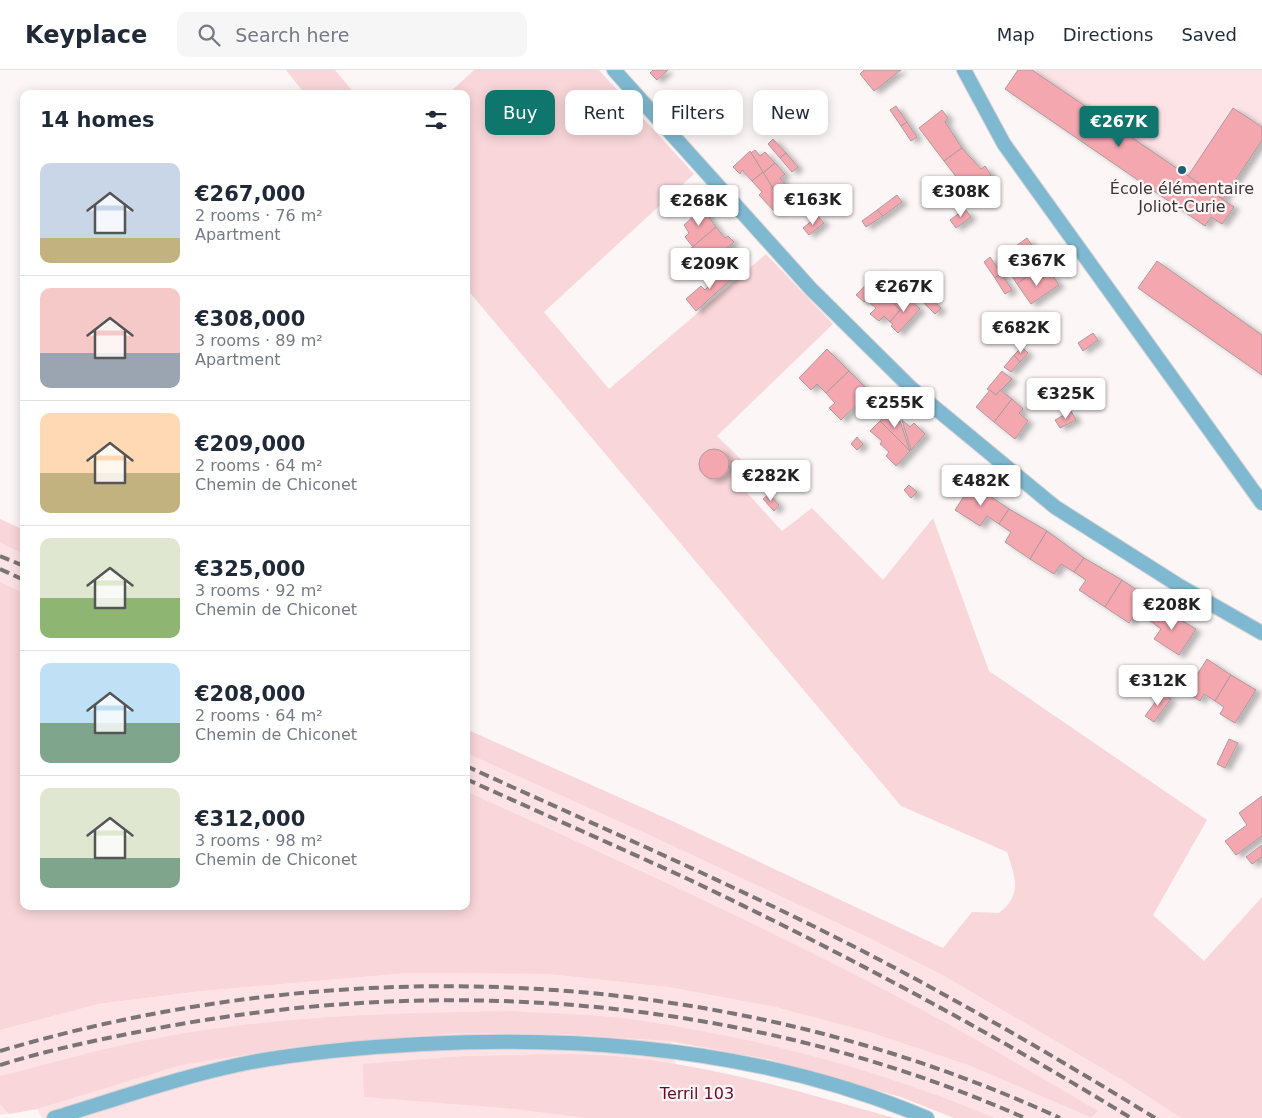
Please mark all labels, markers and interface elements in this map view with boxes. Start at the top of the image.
search box [177,12,527,57]
text: Keyplace [25,21,147,49]
icon: search [195,21,223,49]
text: Search here [235,24,349,46]
text: Map [997,24,1035,45]
text: Directions [1063,24,1153,45]
text: Saved [1181,24,1237,45]
chip: Buy [485,90,555,135]
chip: Rent [565,90,643,135]
chip: Filters [653,90,743,135]
chip: New [753,90,828,135]
icon: filters [422,106,450,134]
pin: €267K [1084,106,1154,148]
text: 14 homes [40,108,155,132]
text: €267K [1091,112,1147,131]
marker: École élémentaire Joliot-Curie [1176,164,1188,176]
pin: €308K [926,176,996,218]
place label: École élémentaire Joliot-Curie [1110,179,1254,216]
text: €267,000 [195,182,305,206]
text: €308K [933,182,989,201]
icon: home [80,183,140,243]
pin: €268K [664,184,734,227]
pin: €163K [778,184,848,226]
text: €163K [785,190,841,209]
text: €268K [671,191,727,210]
text: 2 rooms · 76 m² [195,206,323,225]
text: Apartment [195,225,281,244]
pin: €367K [1002,244,1072,287]
pin: €209K [675,248,745,290]
text: €367K [1009,251,1065,270]
text: €209K [682,254,738,273]
pin: €267K [869,270,939,313]
text: €267K [876,277,932,296]
text: €308,000 [195,307,305,331]
icon: home [80,308,140,368]
pin: €682K [986,312,1056,354]
text: €682K [993,318,1049,337]
text: 3 rooms · 89 m² [195,331,323,350]
text: Apartment [195,350,281,369]
pin: €325K [1031,378,1101,420]
text: €325K [1038,384,1094,403]
pin: €255K [860,386,930,429]
text: €255K [867,393,923,412]
text: €209,000 [195,432,305,456]
icon: home [80,433,140,493]
text: 2 rooms · 64 m² [195,456,323,475]
pin: €282K [736,460,806,502]
pin: €482K [946,464,1016,507]
text: €282K [743,466,799,485]
text: €482K [953,471,1009,490]
text: Chemin de Chiconet [195,475,357,494]
text: €325,000 [195,557,305,581]
icon: home [80,558,140,618]
text: 3 rooms · 92 m² [195,581,323,600]
pin: €208K [1137,588,1207,631]
text: €208K [1144,595,1200,614]
text: Chemin de Chiconet [195,600,357,619]
pin: €312K [1123,664,1193,707]
text: €312K [1130,671,1186,690]
text: €208,000 [195,682,305,706]
icon: home [80,683,140,743]
text: 2 rooms · 64 m² [195,706,323,725]
text: Chemin de Chiconet [195,725,357,744]
text: €312,000 [195,807,305,831]
icon: home [80,808,140,868]
text: 3 rooms · 98 m² [195,831,323,850]
text: Chemin de Chiconet [195,850,357,869]
park label: Terril 103 [659,1084,734,1103]

